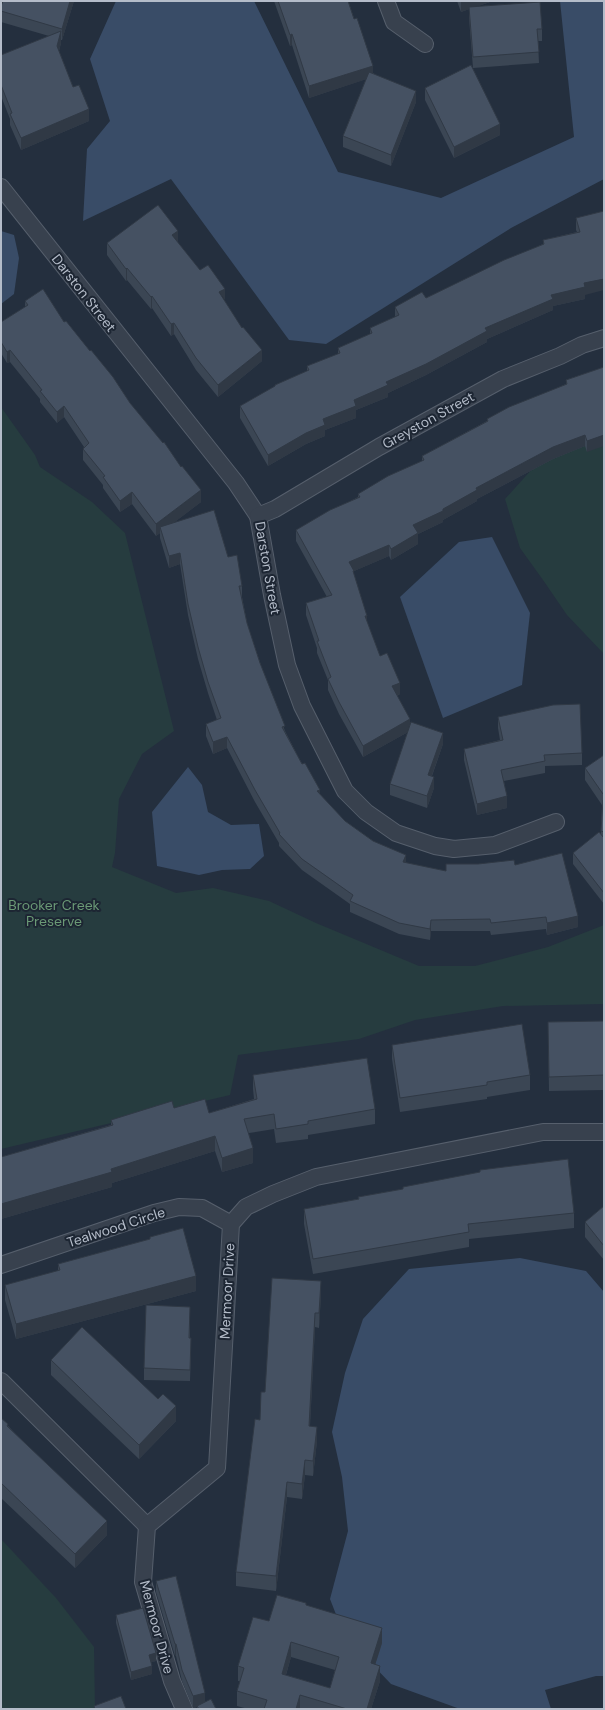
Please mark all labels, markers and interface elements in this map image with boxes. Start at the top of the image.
street label: Darston Street [48,250,120,336]
street label: Greyston Street [379,387,477,453]
street label: Darston Street [251,520,285,616]
park label: Brooker Creek Preserve [8,896,100,930]
street label: Tealwood Circle [65,1203,167,1251]
street label: Mermoor Drive [215,1243,239,1339]
street label: Mermoor Drive [136,1578,178,1676]

